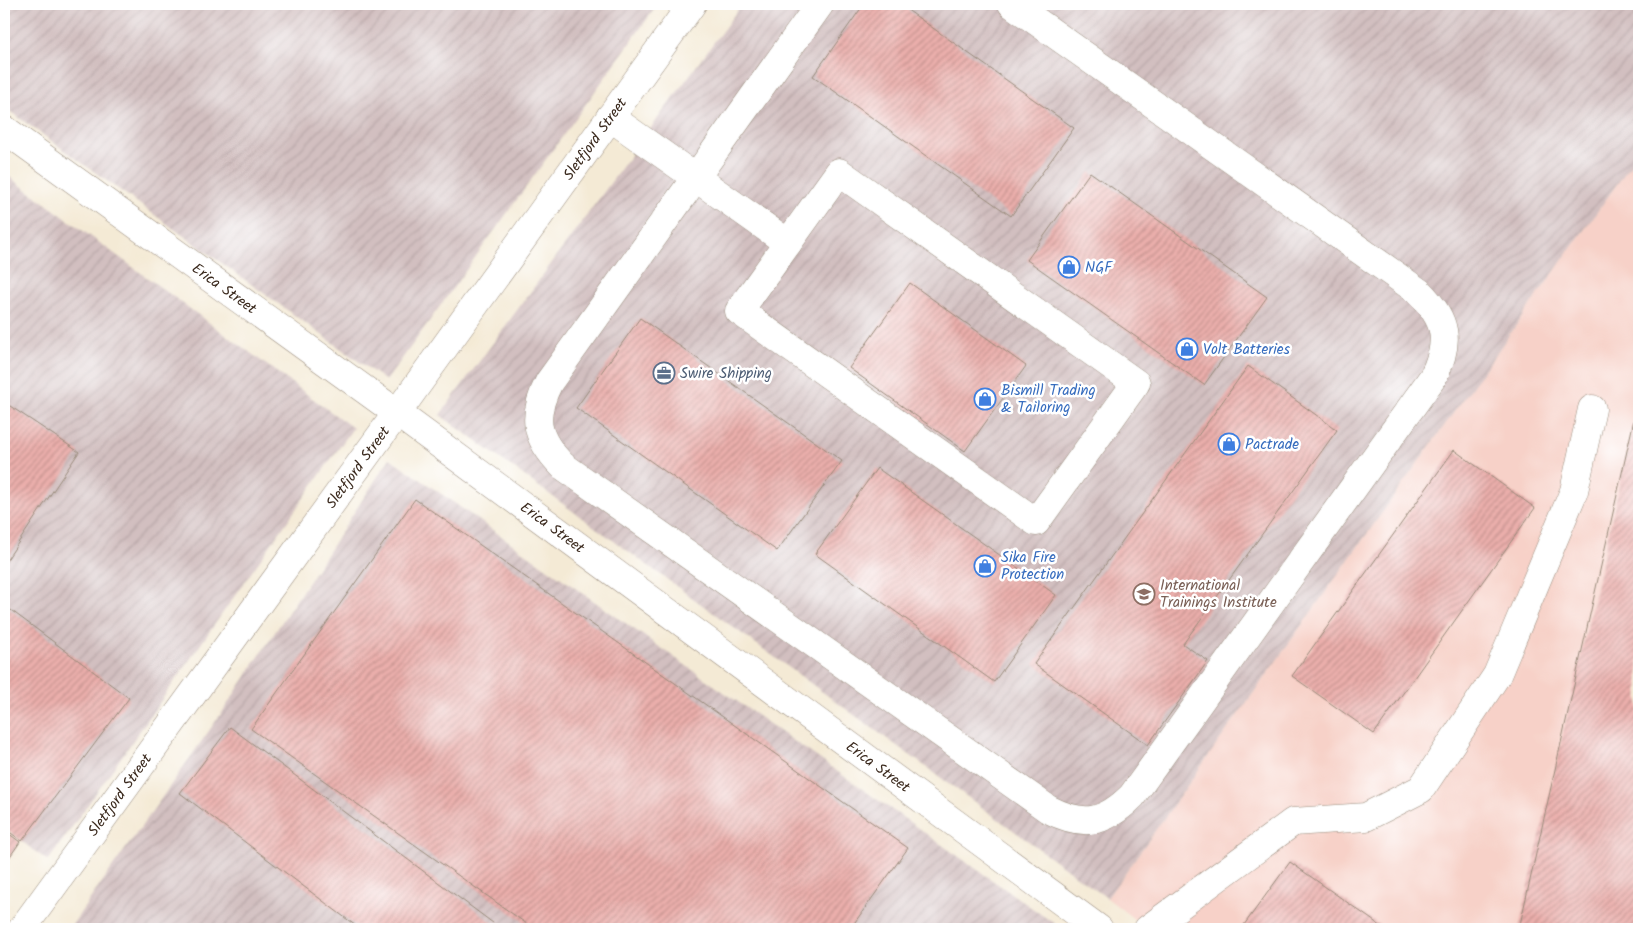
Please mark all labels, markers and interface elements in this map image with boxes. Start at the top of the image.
street label: Sletfjord Street [557,93,634,186]
shop icon: NGF [1057,255,1081,279]
place label: NGF [1085,256,1113,280]
street label: Erica Street [186,257,262,321]
shop icon: Volt Batteries [1175,337,1199,361]
place label: Volt Batteries [1203,338,1291,362]
office icon: Swire Shipping [652,361,676,385]
place label: Swire Shipping [680,362,772,386]
place label: Bismill Trading & Tailoring [1001,379,1096,420]
shop icon: Bismill Trading & Tailoring [973,387,997,411]
street label: Sletfjord Street [320,421,397,514]
shop icon: Pactrade [1217,432,1241,456]
place label: Pactrade [1245,433,1299,457]
street label: Erica Street [515,496,590,560]
place label: Sika Fire Protection [1001,546,1064,587]
shop icon: Sika Fire Protection [973,554,997,578]
place label: International Trainings Institute [1160,574,1277,615]
school or university icon: International Trainings Institute [1132,582,1156,606]
street label: Erica Street [840,736,915,799]
street label: Sletfjord Street [82,749,159,842]

